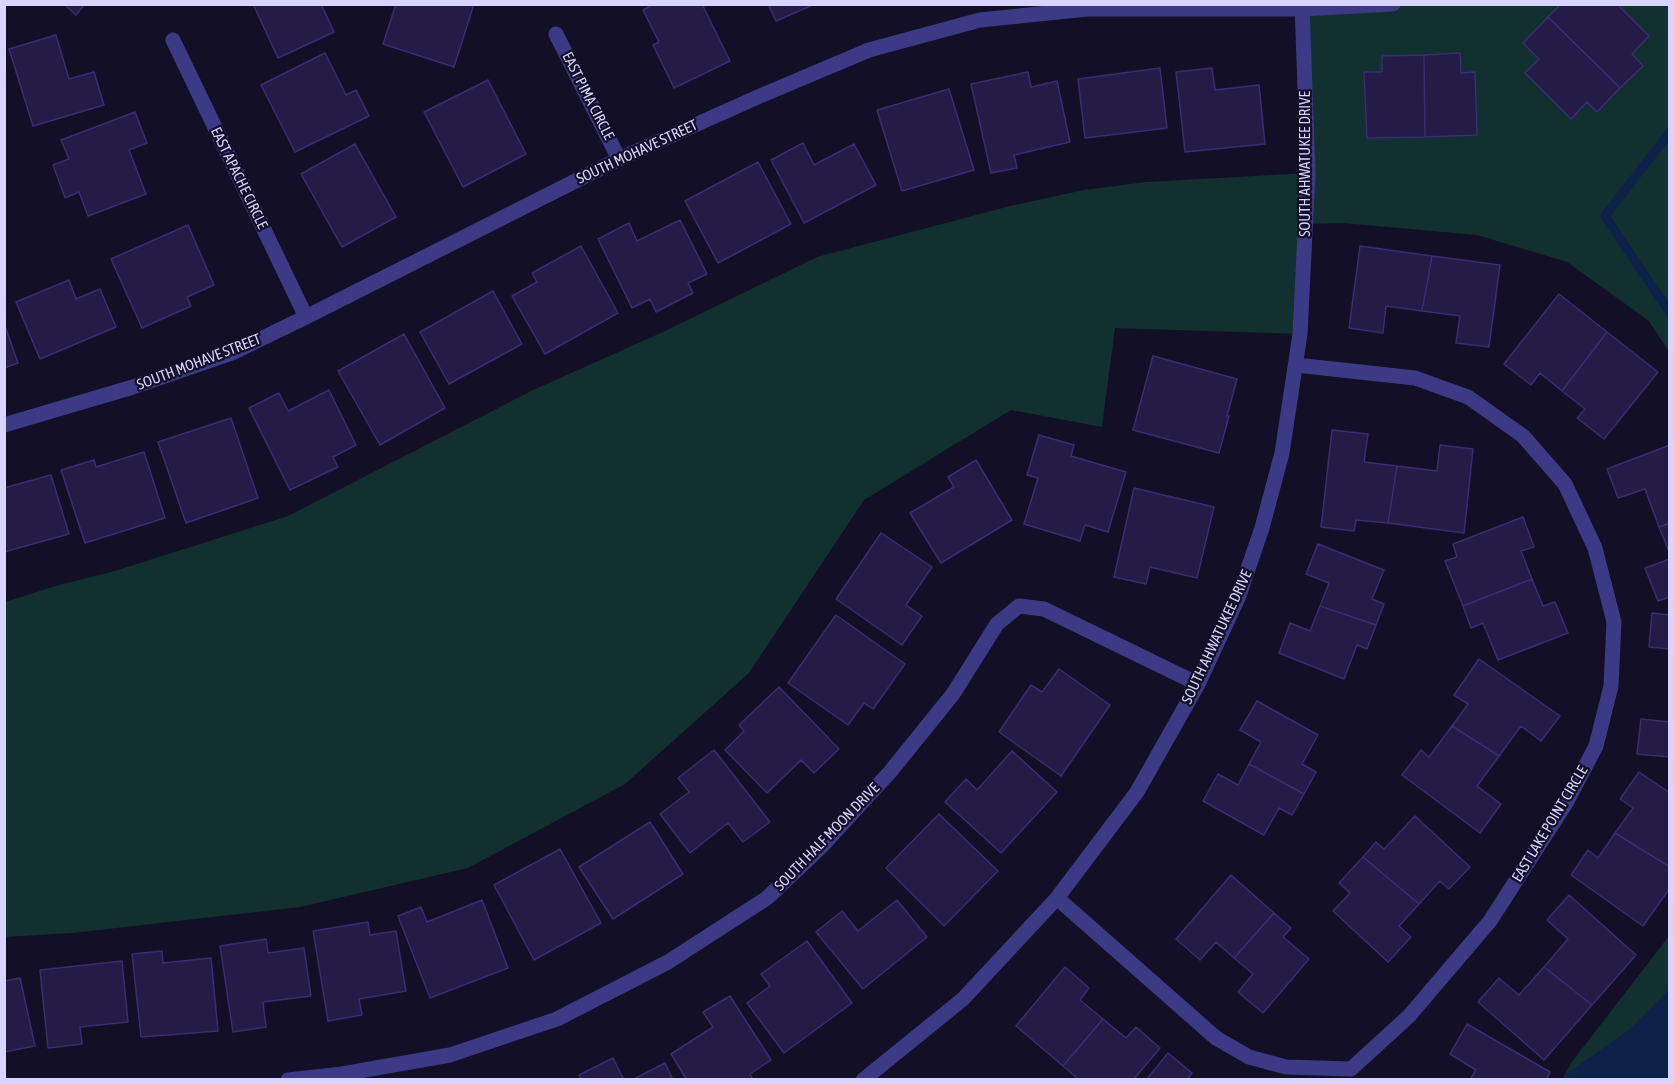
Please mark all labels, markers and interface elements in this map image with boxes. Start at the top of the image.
street label: EAST PIMA CIRCLE [558,49,618,143]
street label: SOUTH AHWATUKEE DRIVE [1296,91,1314,237]
street label: SOUTH MOHAVE STREET [574,116,700,188]
street label: EAST APACHE CIRCLE [207,124,271,232]
street label: SOUTH MOHAVE STREET [134,330,264,394]
street label: SOUTH AHWATUKEE DRIVE [1178,567,1256,707]
street label: EAST LAKE POINT CIRCLE [1508,763,1592,885]
street label: SOUTH HALF MOON DRIVE [771,779,883,895]

